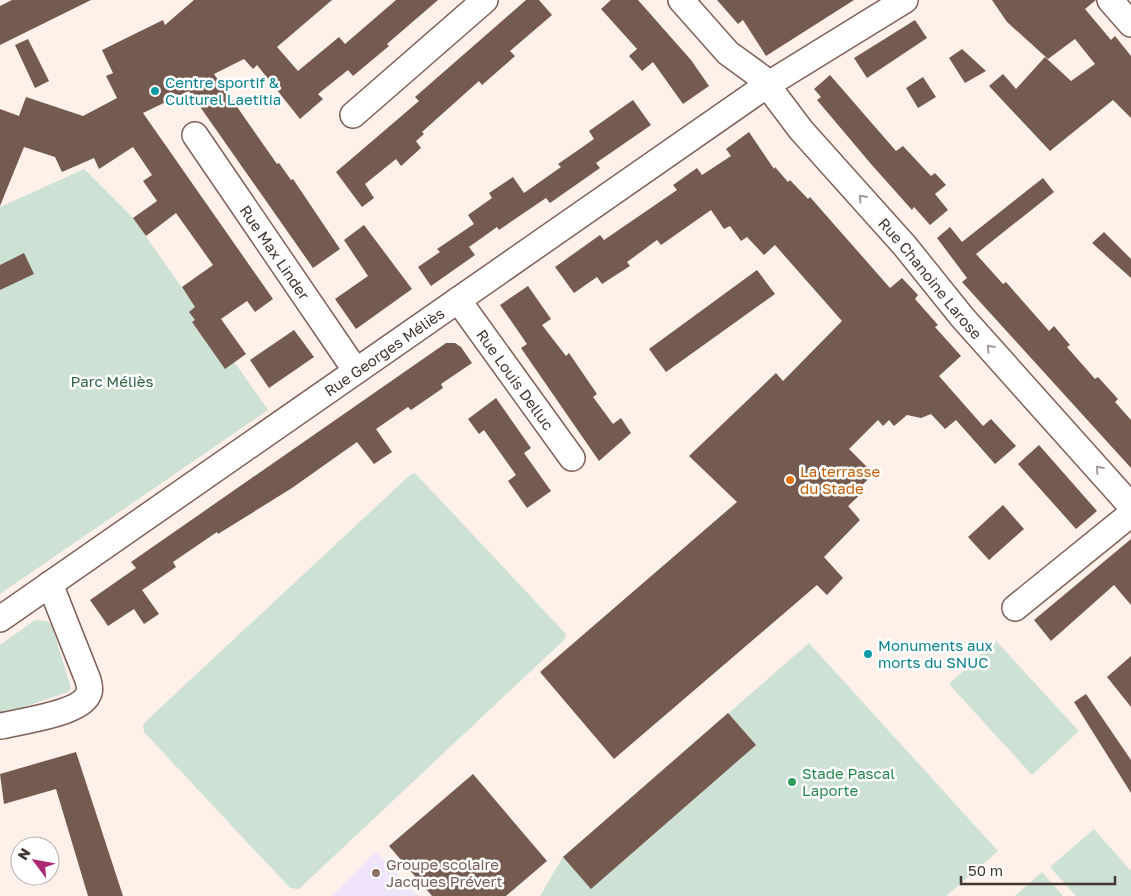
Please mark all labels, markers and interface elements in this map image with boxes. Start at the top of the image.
place label: Centre sportif & Culturel Laetitia [165,73,281,108]
marker: Centre sportif & Culturel Laetitia [149,85,161,97]
one-way arrow [859,194,868,203]
street label: Rue Max Linder [236,202,314,303]
street label: Rue Chanoine Larose [875,214,986,343]
street label: Rue Georges Méliès [321,304,448,400]
street label: Rue Louis Delluc [473,326,558,433]
one-way arrow [987,345,996,354]
park label: Parc Méliès [71,372,153,390]
place label: La terrasse du Stade [800,462,881,497]
one-way arrow [1096,466,1105,475]
marker: La terrasse du Stade [784,474,796,486]
place label: Monuments aux morts du SNUC [878,636,993,671]
marker: Monuments aux morts du SNUC [862,648,874,660]
place label: Stade Pascal Laporte [802,764,895,799]
marker: Stade Pascal Laporte [786,776,798,788]
north arrow [10,836,60,886]
text: N [14,845,34,863]
scale bar [961,854,1115,886]
place label: Groupe scolaire Jacques Prévert [386,855,503,890]
text: 50 m [968,861,1003,879]
marker: Groupe scolaire Jacques Prévert [370,867,382,879]

